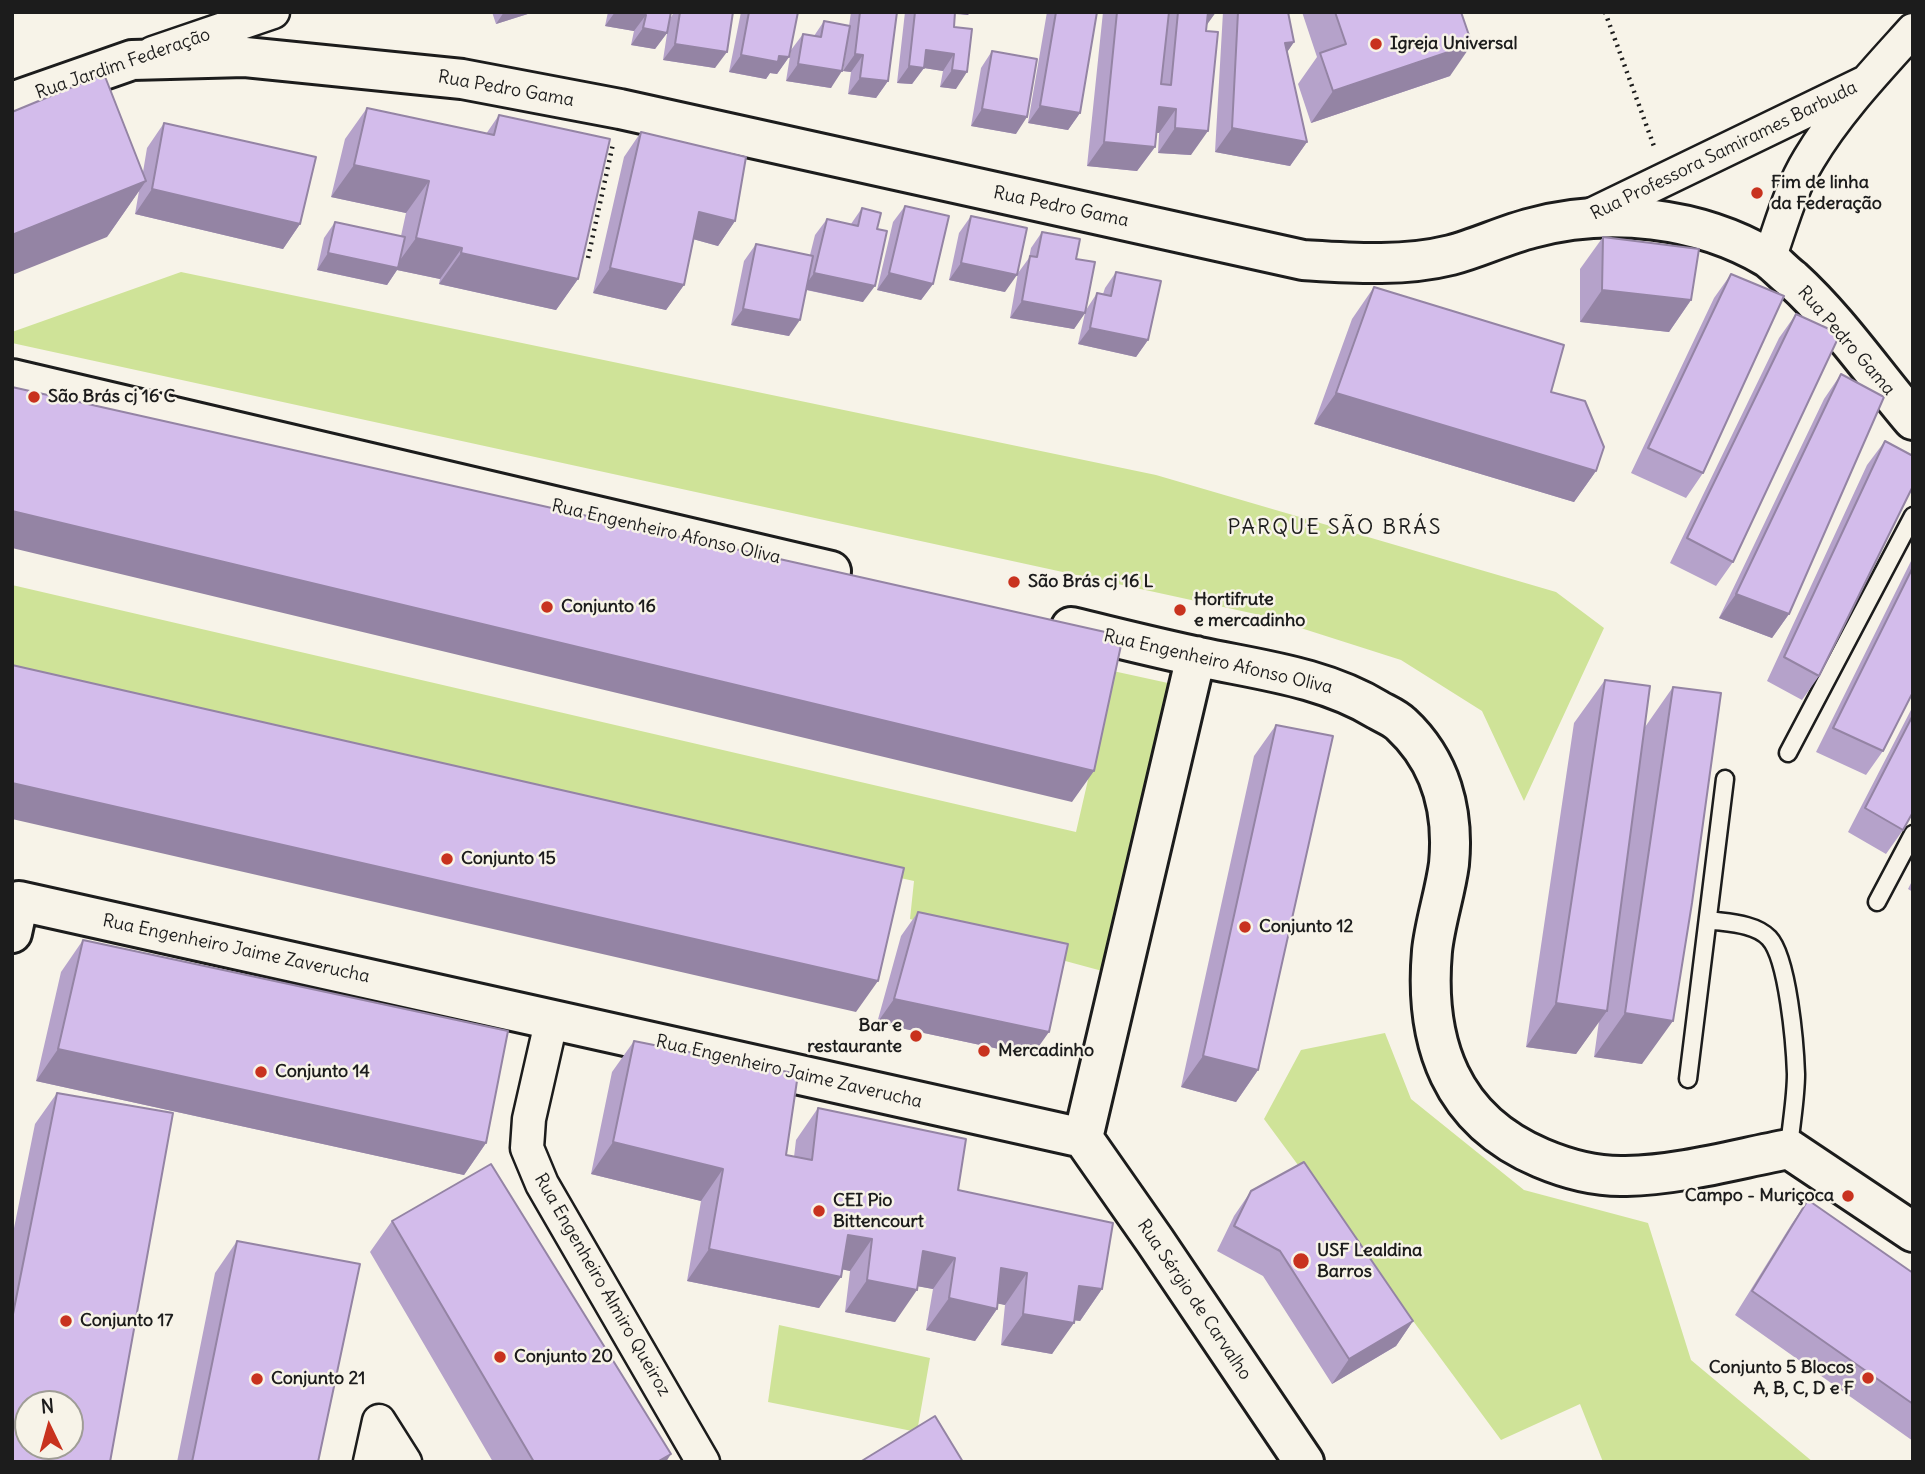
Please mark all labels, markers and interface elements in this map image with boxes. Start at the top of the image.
street label: Rua Jardim Federação [33,24,213,104]
place label: Igreja Universal [1390,33,1517,55]
marker: Igreja Universal [1368,36,1384,52]
street label: Rua Pedro Gama [436,66,576,112]
street label: Rua Professora Samirames Barbuda [1587,77,1861,225]
place label: Fim de linha da Federação [1771,172,1882,214]
street label: Rua Pedro Gama [991,182,1131,232]
marker: Fim de linha da Federação [1749,185,1765,201]
street label: Rua Pedro Gama [1793,282,1899,400]
place label: São Brás cj 16 C [48,386,175,408]
marker: São Brás cj 16 C [26,389,42,405]
street label: Rua Engenheiro Afonso Oliva [549,495,783,569]
district label: PARQUE SÃO BRÁS [1229,515,1441,541]
place label: São Brás cj 16 L [1028,571,1153,593]
marker: São Brás cj 16 L [1006,574,1022,590]
place label: Hortifrute e mercadinho [1194,589,1305,632]
place label: Conjunto 16 [561,596,656,618]
marker: Conjunto 16 [539,599,555,615]
marker: Hortifrute e mercadinho [1172,602,1188,618]
street label: Rua Engenheiro Afonso Oliva [1101,625,1335,699]
place label: Conjunto 15 [461,848,556,870]
marker: Conjunto 15 [439,851,455,867]
street label: Rua Engenheiro Jaime Zaverucha [100,910,372,988]
place label: Conjunto 12 [1259,916,1353,938]
marker: Conjunto 12 [1237,919,1253,935]
place label: Bar e restaurante [807,1015,902,1058]
marker: Bar e restaurante [908,1028,924,1044]
street label: Rua Engenheiro Jaime Zaverucha [654,1031,924,1113]
place label: Mercadinho [998,1040,1094,1062]
marker: Mercadinho [976,1043,992,1059]
place label: Conjunto 14 [275,1061,370,1083]
marker: Conjunto 14 [253,1064,269,1080]
street label: Rua Engenheiro Almiro Queiroz [529,1170,675,1400]
place label: Campo - Muriçoca [1685,1185,1834,1207]
marker: Campo - Muriçoca [1840,1188,1856,1204]
place label: CEI Pio Bittencourt [833,1190,924,1232]
marker: CEI Pio Bittencourt [811,1203,827,1219]
street label: Rua Sérgio de Carvalho [1132,1216,1256,1384]
place label: USF Lealdina Barros [1317,1240,1422,1282]
marker: USF Lealdina Barros [1291,1251,1311,1271]
place label: Conjunto 17 [80,1310,173,1332]
marker: Conjunto 17 [58,1313,74,1329]
place label: Conjunto 20 [514,1346,613,1368]
marker: Conjunto 20 [492,1349,508,1365]
place label: Conjunto 5 Blocos A, B, C, D e F [1709,1357,1854,1400]
place label: Conjunto 21 [271,1368,365,1390]
marker: Conjunto 5 Blocos A, B, C, D e F [1860,1370,1876,1386]
marker: Conjunto 21 [249,1371,265,1387]
north arrow [14,1390,84,1460]
text: N [40,1394,55,1419]

